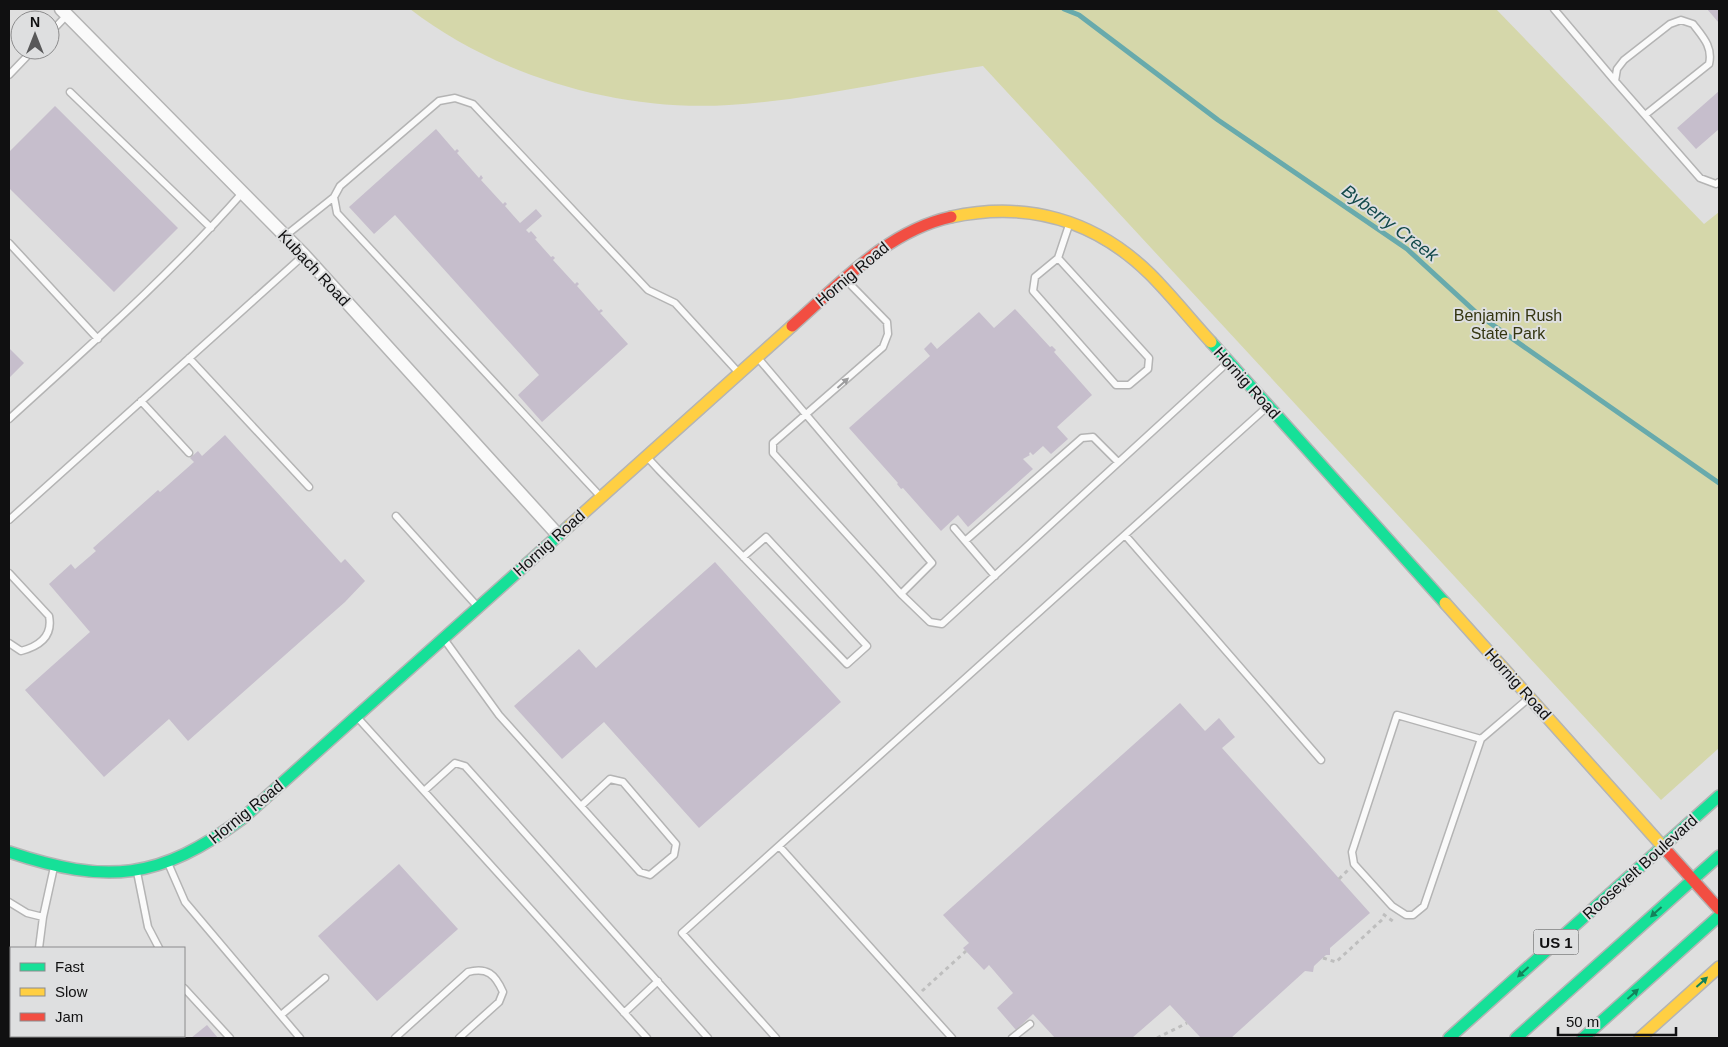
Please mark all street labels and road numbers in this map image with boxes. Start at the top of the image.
street label: Kubach Road [275,227,353,309]
street label: Hornig Road [812,239,892,309]
street label: Hornig Road [1211,344,1283,422]
street label: Hornig Road [510,507,588,579]
street label: Hornig Road [1482,645,1554,723]
street label: Hornig Road [206,777,286,847]
street label: Roosevelt Boulevard [1579,811,1701,923]
road number: US 1 [1534,930,1578,954]

